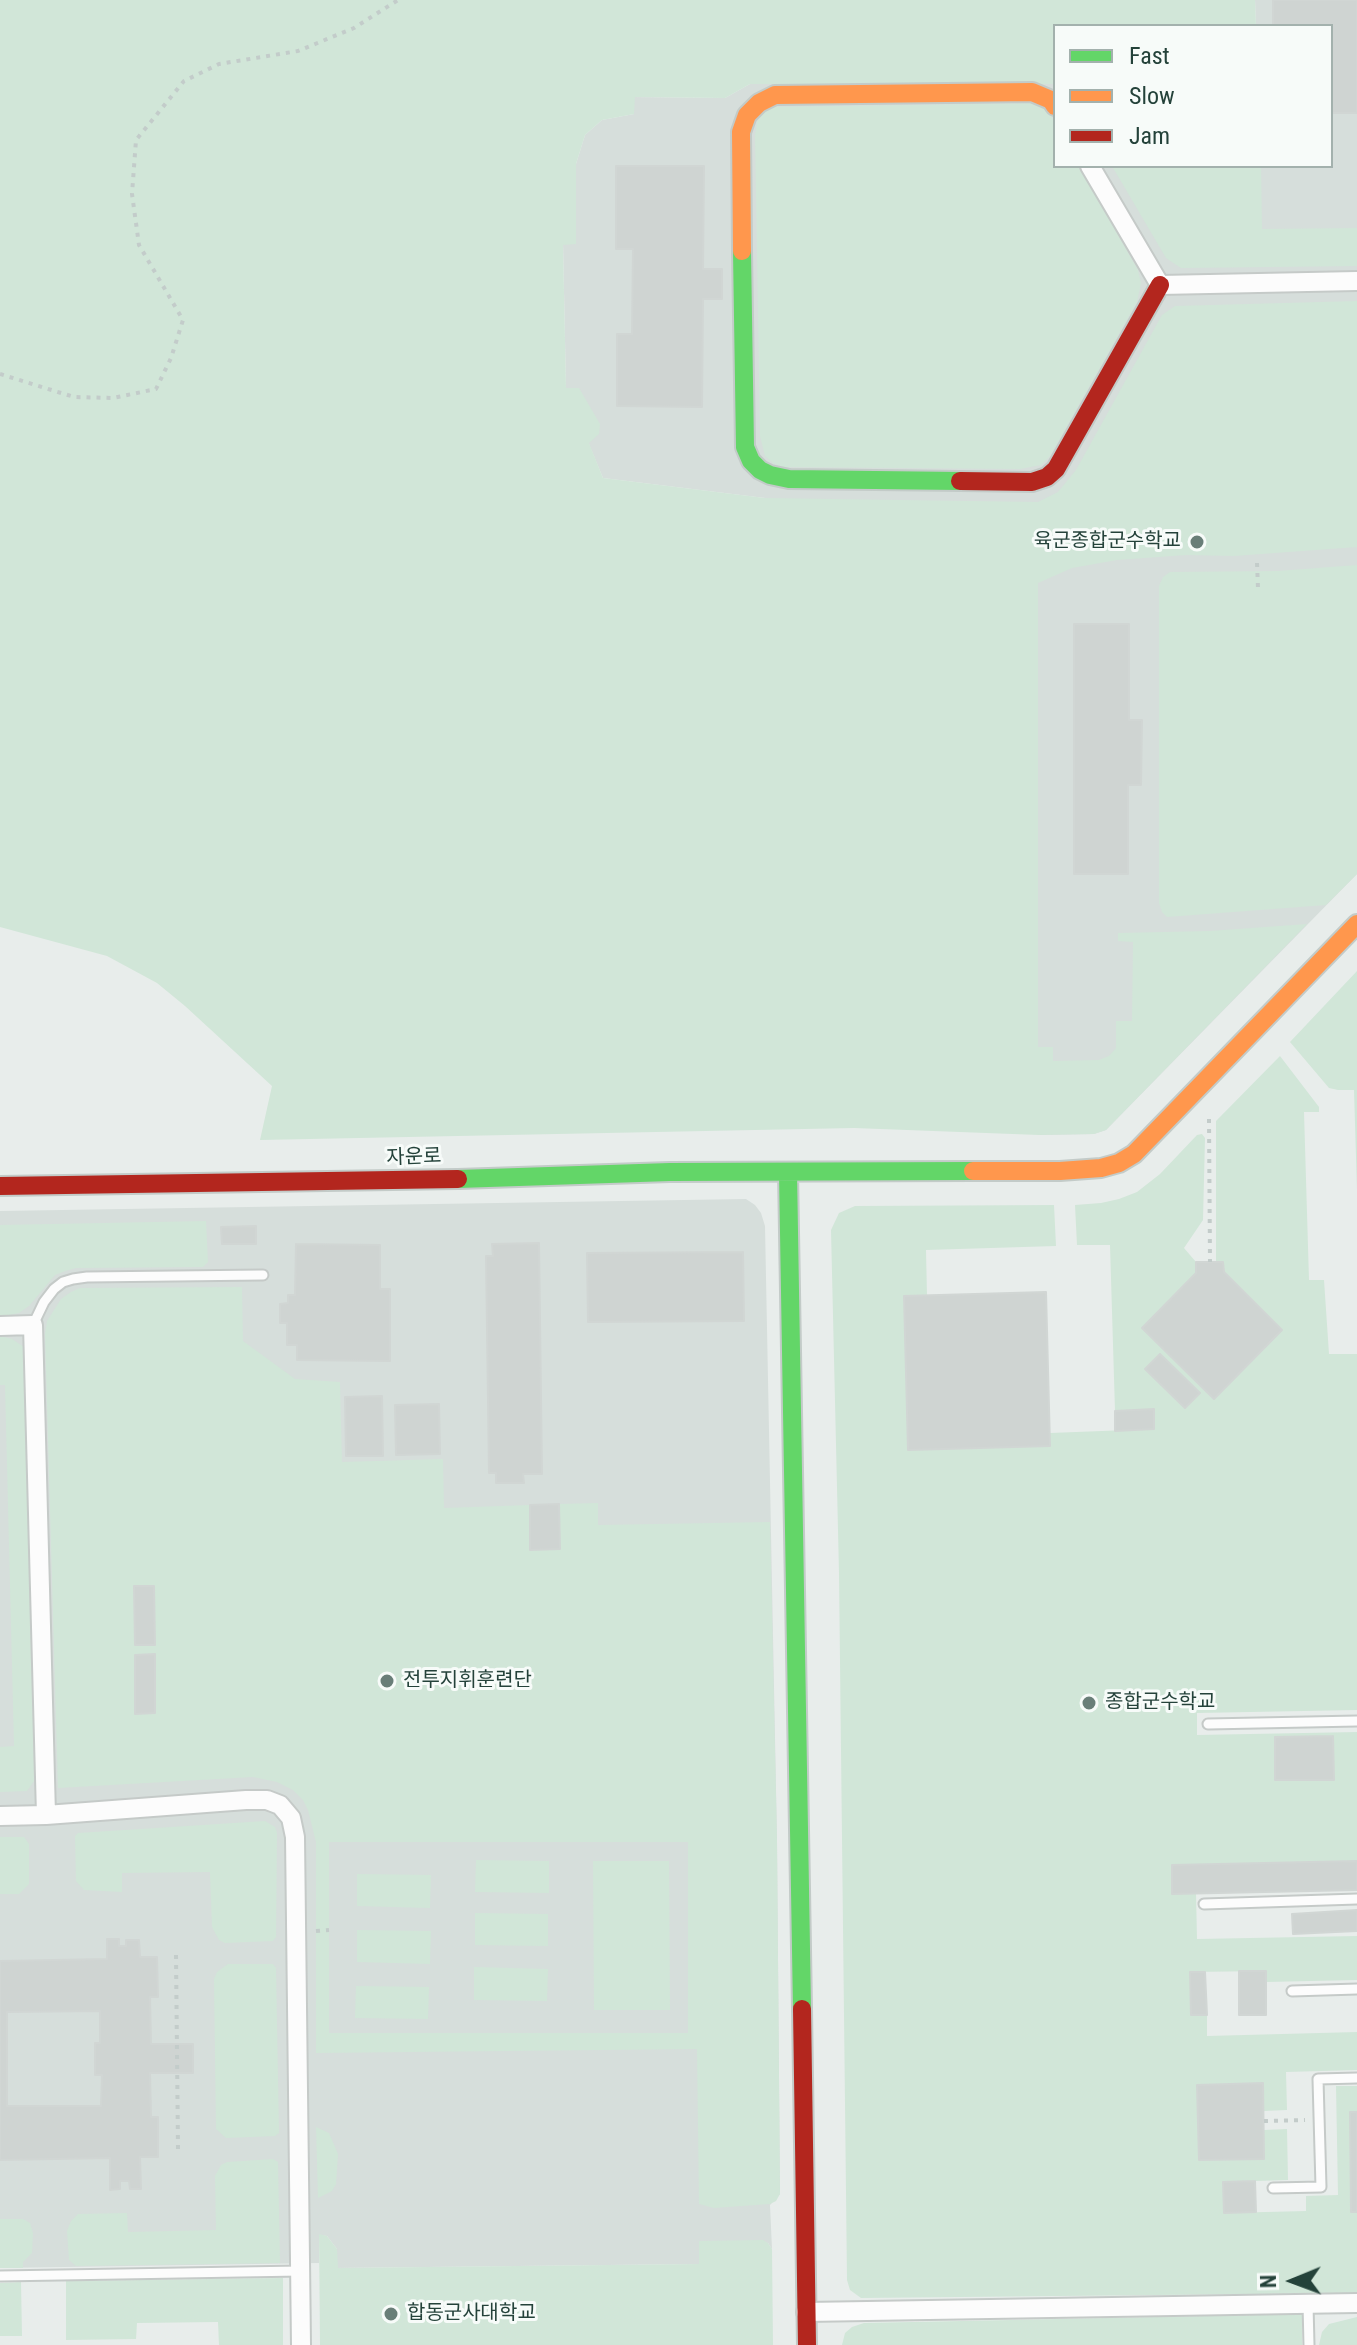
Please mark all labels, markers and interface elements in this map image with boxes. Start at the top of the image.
legend [1053,24,1333,168]
text: Fast [1129,42,1170,70]
text: Slow [1129,82,1175,110]
text: Jam [1129,122,1170,150]
place label: 육군종합군수학교 [1034,530,1181,554]
marker: 육군종합군수학교 [1188,533,1206,551]
street label: 자운로 [386,1145,442,1171]
place label: 전투지휘훈련단 [403,1669,532,1693]
marker: 전투지휘훈련단 [378,1672,396,1690]
place label: 종합군수학교 [1105,1691,1215,1715]
marker: 종합군수학교 [1080,1694,1098,1712]
north arrow [1253,2241,1333,2321]
text: N [1256,2274,1281,2288]
place label: 합동군사대학교 [407,2302,536,2326]
marker: 합동군사대학교 [382,2305,400,2323]

